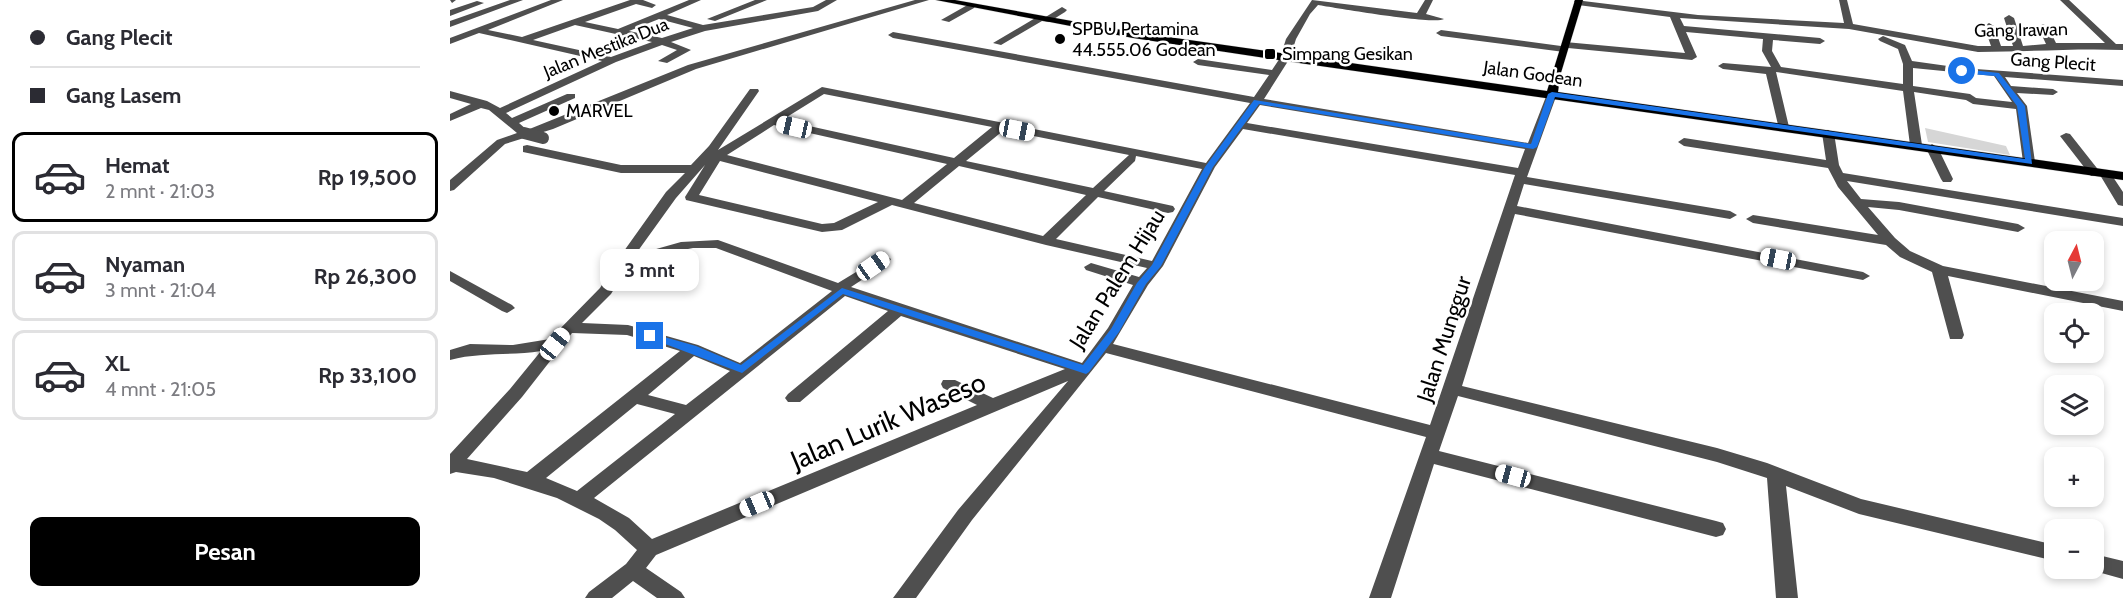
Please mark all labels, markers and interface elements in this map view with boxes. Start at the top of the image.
street label: Jalan Mestika Dua [539,13,672,83]
place label: SPBU Pertamina 44.555.06 Godean [1072,18,1216,61]
street label: Gang Irawan [1974,18,2068,42]
text: Gang Plecit [66,24,173,51]
marker: SPBU Pertamina 44.555.06 Godean [1053,32,1067,46]
place label: Simpang Gesikan [1282,43,1413,65]
marker: Simpang Gesikan [1263,47,1277,61]
street label: Gang Plecit [2010,48,2096,76]
street label: Jalan Godean [1481,56,1584,92]
route start [1948,57,1975,84]
text: Gang Lasem [66,82,181,109]
place label: MARVEL [566,100,632,122]
marker: MARVEL [547,104,561,118]
car [774,114,814,140]
car [998,118,1036,142]
icon: car [33,150,87,204]
text: Hemat [105,152,170,179]
text: Rp 19,500 [318,164,417,191]
text: 2 mnt · 21:03 [105,179,215,203]
street label: Jalan Palem Hijau [1063,204,1171,354]
north arrow [2044,231,2104,291]
map controls [2044,231,2104,579]
car [1759,247,1797,271]
car [853,248,893,284]
icon: car [33,249,87,303]
callout: 3 mnt [600,249,700,291]
text: Nyaman [105,251,185,278]
text: 3 mnt [624,258,675,282]
text: Rp 26,300 [314,263,417,290]
street label: Jalan Munggur [1411,273,1477,406]
text: 3 mnt · 21:04 [105,278,216,302]
button: locate [2044,303,2104,363]
route end [636,322,663,349]
car [537,324,573,364]
icon: car [33,348,87,402]
text: XL [105,350,130,377]
text: Rp 33,100 [318,362,417,389]
street label: Jalan Lurik Waseso [785,365,990,477]
button: layers [2044,375,2104,435]
text: 4 mnt · 21:05 [105,377,216,401]
button: + [2044,447,2104,507]
car [1493,463,1533,489]
car [737,489,777,519]
button: Pesan [30,517,420,586]
button: − [2044,519,2104,579]

